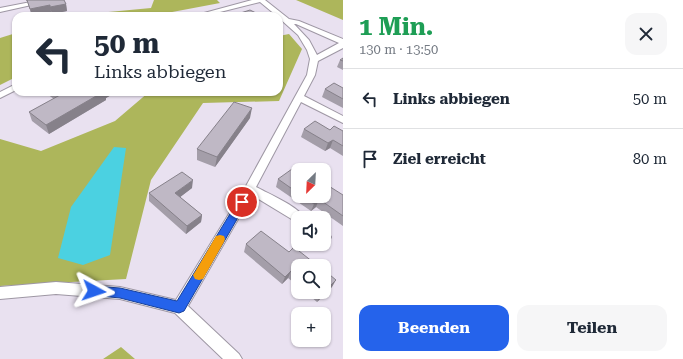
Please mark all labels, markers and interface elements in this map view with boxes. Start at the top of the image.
text: 1 Min. [359,13,433,41]
button: close [625,13,667,55]
text: 50 m [94,27,159,60]
icon: left [28,28,80,80]
text: 130 m · 13:50 [359,42,438,57]
text: Links abbiegen [94,61,226,82]
icon: left [359,88,381,110]
text: Links abbiegen [393,90,510,108]
text: 50 m [633,90,667,108]
icon: arrive [359,148,381,170]
text: Ziel erreicht [393,150,486,168]
text: 80 m [633,150,667,168]
north arrow [291,163,331,203]
map controls [291,163,331,347]
pin [225,185,259,219]
icon: arrive [231,191,253,213]
button: sound [291,211,331,251]
button: search [291,259,331,299]
position arrow [73,270,115,312]
button: Beenden [359,305,509,351]
button: Teilen [517,305,667,351]
button: + [291,307,331,347]

